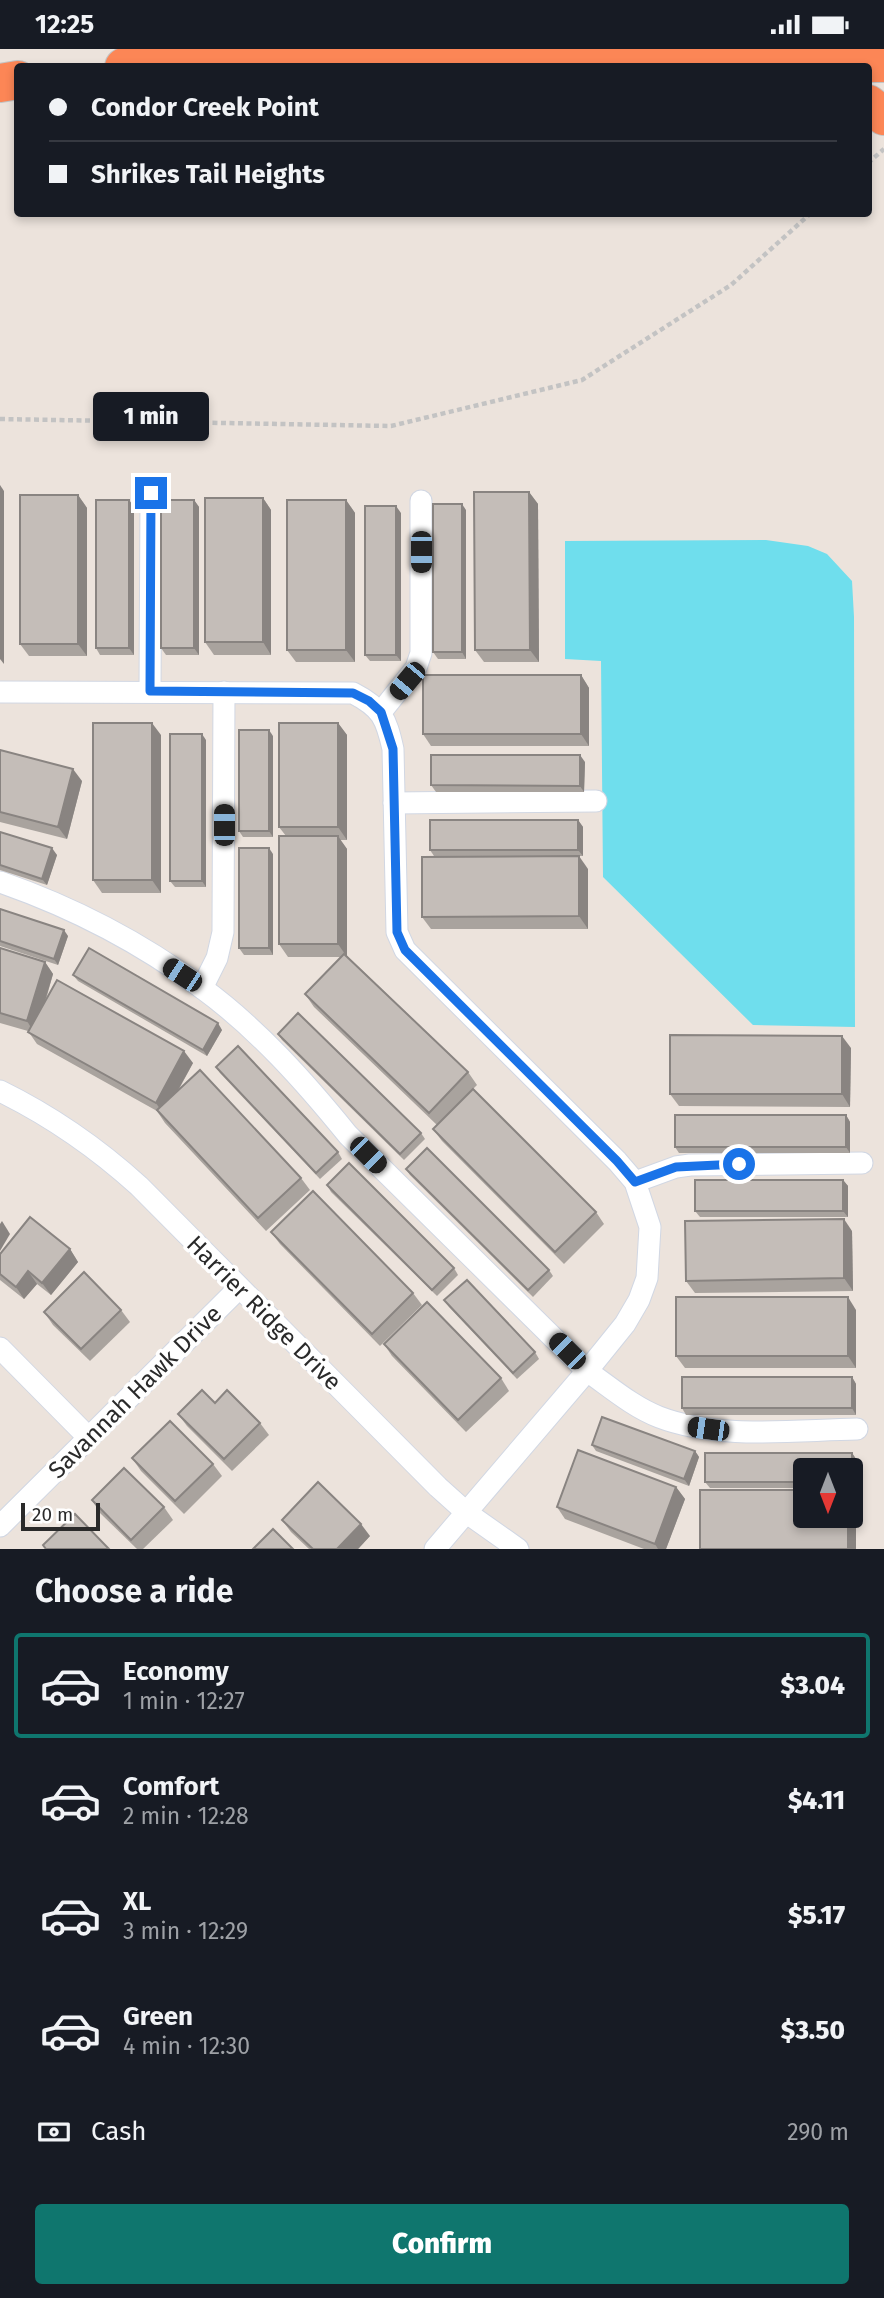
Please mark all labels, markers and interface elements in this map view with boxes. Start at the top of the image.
text: 12:25 [35,9,94,40]
text: Condor Creek Point [91,92,319,123]
text: Shrikes Tail Heights [91,159,325,190]
callout: 1 min [93,391,209,441]
text: 1 min [123,402,179,430]
route end [135,477,167,509]
car [411,531,432,573]
car [386,658,429,704]
car [214,804,235,846]
car [159,955,206,995]
car [346,1133,391,1177]
route start [723,1148,755,1180]
street label: Harrier Ridge Drive [181,1230,347,1396]
street label: Savannah Hawk Drive [43,1300,227,1484]
car [545,1329,590,1373]
car [686,1416,731,1442]
north arrow [793,1458,863,1528]
map controls [793,1458,863,1528]
scale bar [21,1500,100,1532]
text: 20 m [32,1503,73,1526]
text: Choose a ride [35,1572,233,1610]
icon: car [39,1654,102,1717]
text: Economy [123,1656,229,1687]
text: $3.04 [781,1670,845,1701]
text: 1 min · 12:27 [123,1687,245,1715]
icon: car [39,1769,102,1832]
text: Comfort [123,1771,219,1802]
text: $4.11 [788,1785,845,1816]
text: 2 min · 12:28 [123,1802,249,1830]
icon: car [39,1884,102,1947]
text: XL [123,1886,151,1917]
text: $5.17 [788,1900,845,1931]
text: 3 min · 12:29 [123,1917,248,1945]
icon: car [39,1999,102,2062]
text: Green [123,2001,193,2032]
text: $3.50 [781,2015,845,2046]
text: 4 min · 12:30 [123,2032,250,2060]
icon: cash [35,2113,73,2151]
text: Cash [91,2116,147,2147]
text: 290 m [787,2118,849,2146]
button: Confirm [35,2204,849,2284]

